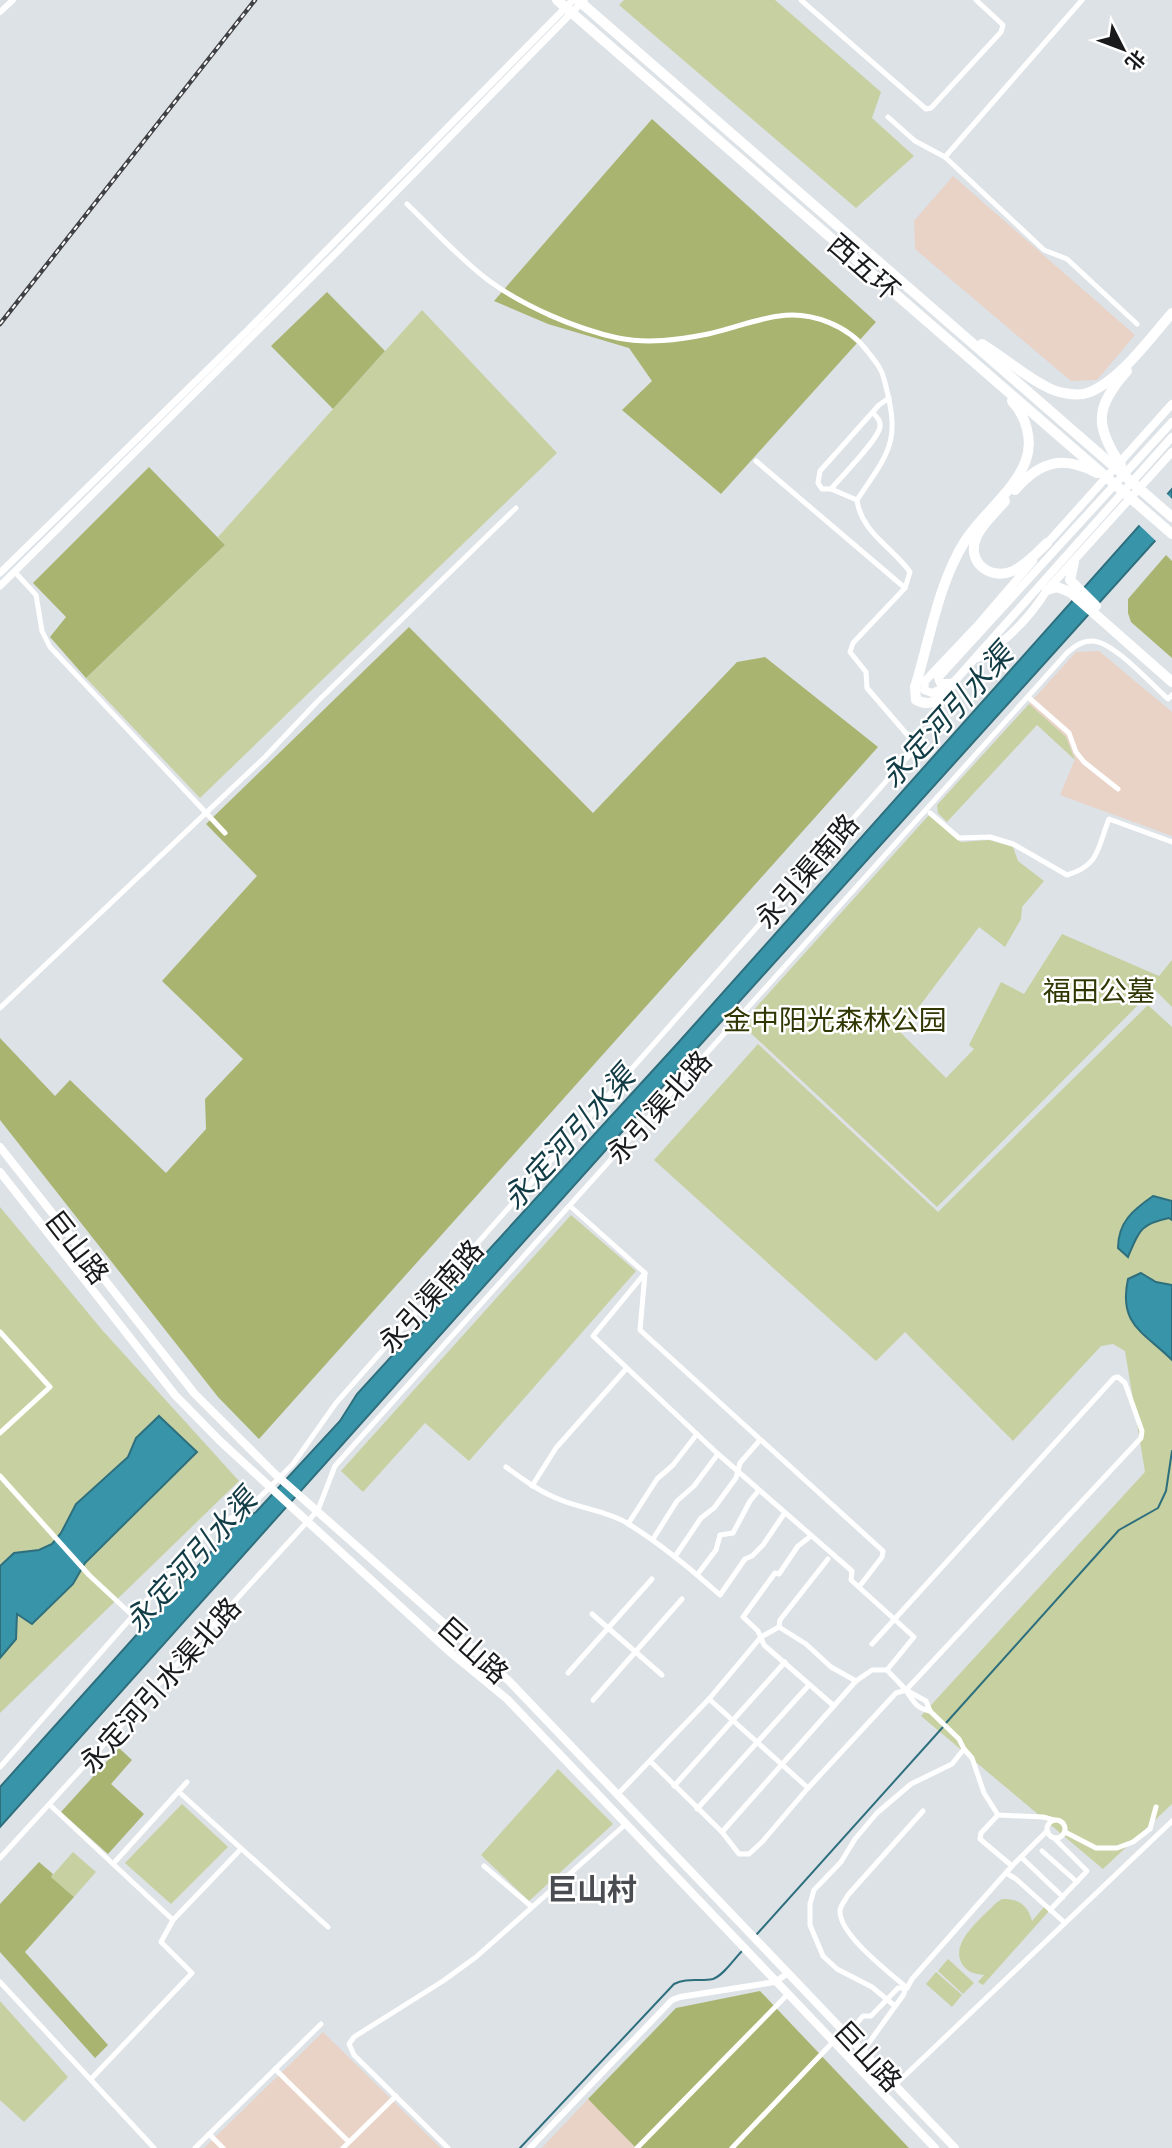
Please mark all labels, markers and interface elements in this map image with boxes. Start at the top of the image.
north arrow [1088,14,1158,84]
text: 北 [1121,46,1149,73]
street label: 西五环 [822,230,904,307]
water label: 永定河引水渠 [875,635,1022,794]
street label: 永引渠南路 [751,809,865,934]
park label: 福田公墓 [1043,977,1155,1007]
park label: 金中阳光森林公园 [723,1006,947,1036]
street label: 永引渠北路 [602,1046,718,1170]
water label: 永定河引水渠 [497,1057,644,1216]
street label: 巨山路 [39,1205,114,1290]
street label: 永引渠南路 [374,1235,490,1359]
water label: 永定河引水渠 [119,1480,266,1639]
street label: 永定河引水渠北路 [75,1592,247,1779]
street label: 巨山路 [431,1611,514,1690]
district label: 巨山村 [547,1874,637,1906]
street label: 巨山路 [828,2016,907,2098]

